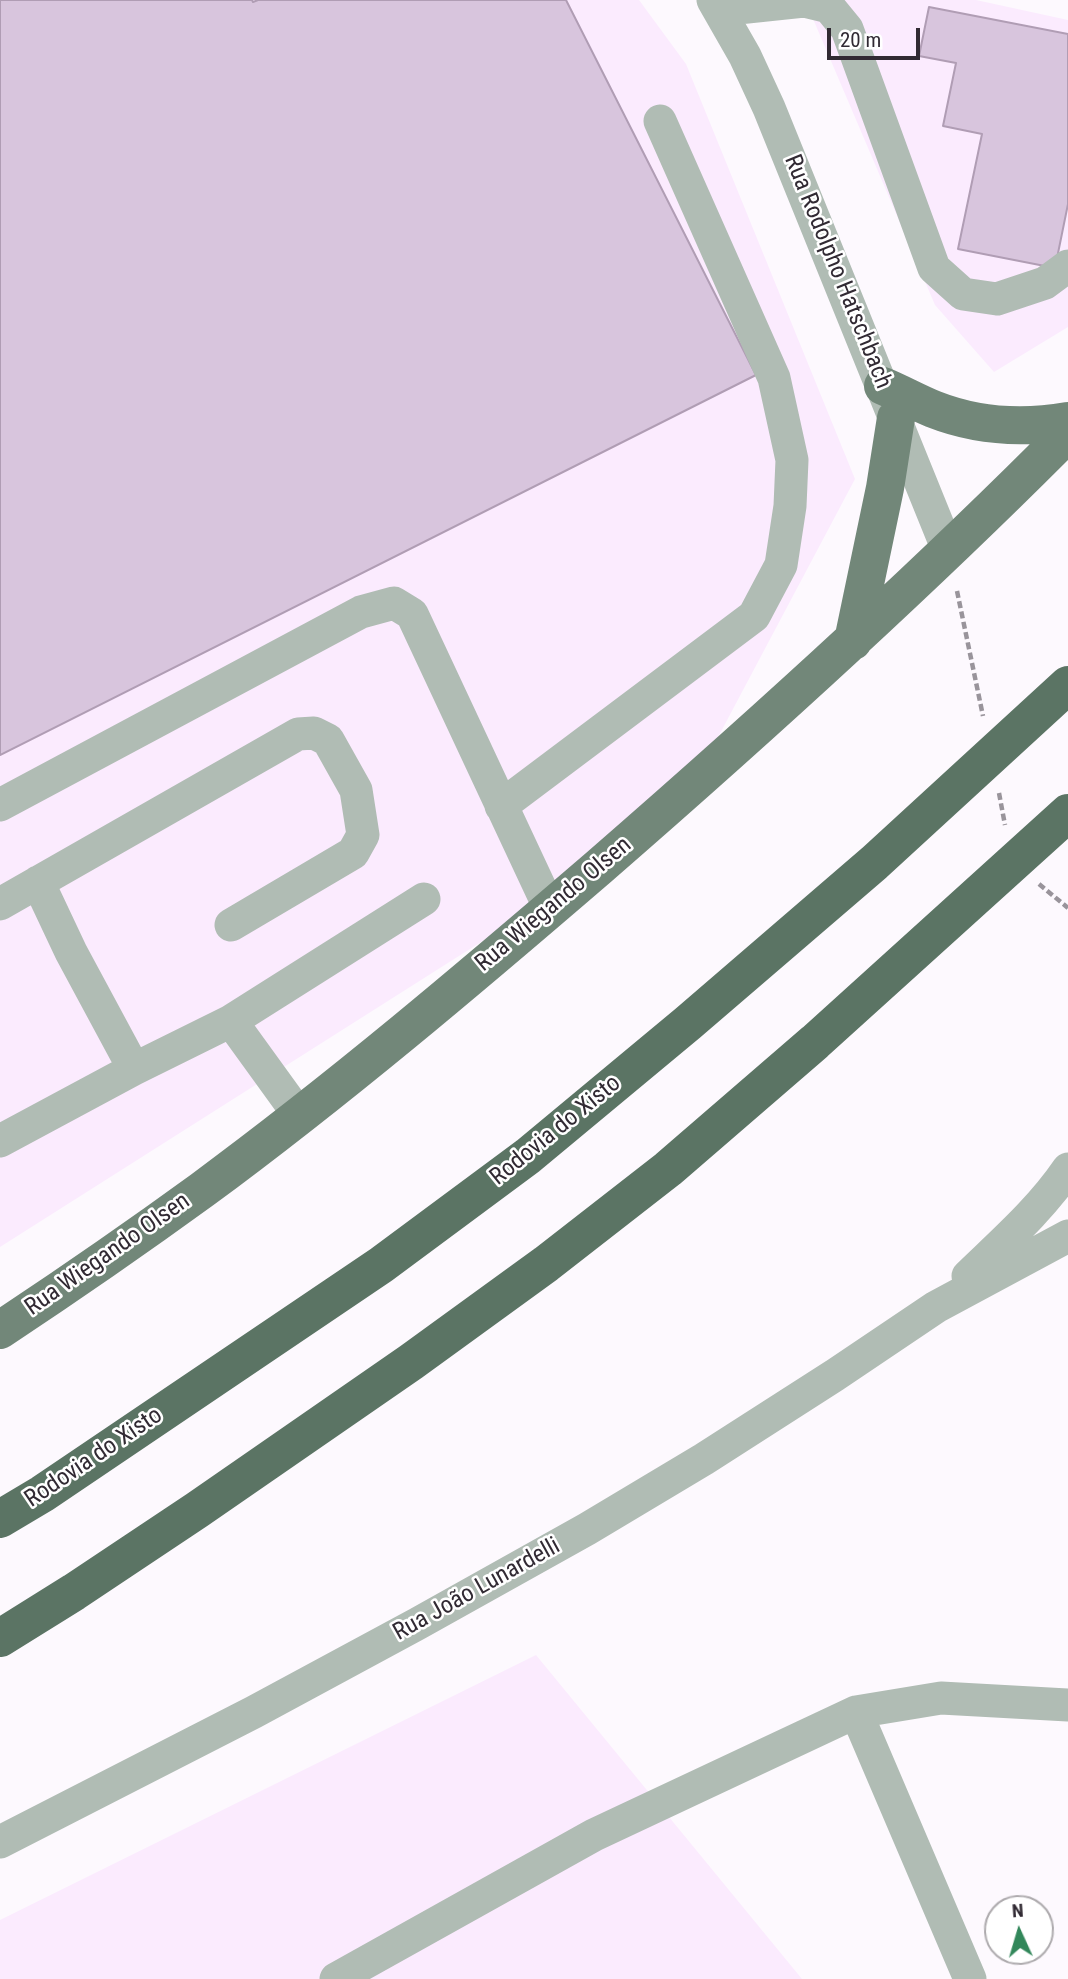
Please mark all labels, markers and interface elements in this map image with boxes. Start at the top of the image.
scale bar [830,14,923,58]
text: 20 m [840,28,881,52]
street label: Rua Rodolpho Hatschbach [777,151,897,393]
street label: Rua Wiegando Olsen [470,831,638,979]
street label: Rodovia do Xisto [485,1070,627,1192]
street label: Rua Wiegando Olsen [20,1187,196,1323]
street label: Rodovia do Xisto [20,1401,168,1515]
street label: Rua João Lunardelli [388,1532,566,1648]
north arrow [984,1895,1054,1965]
text: N [1011,1899,1024,1922]

